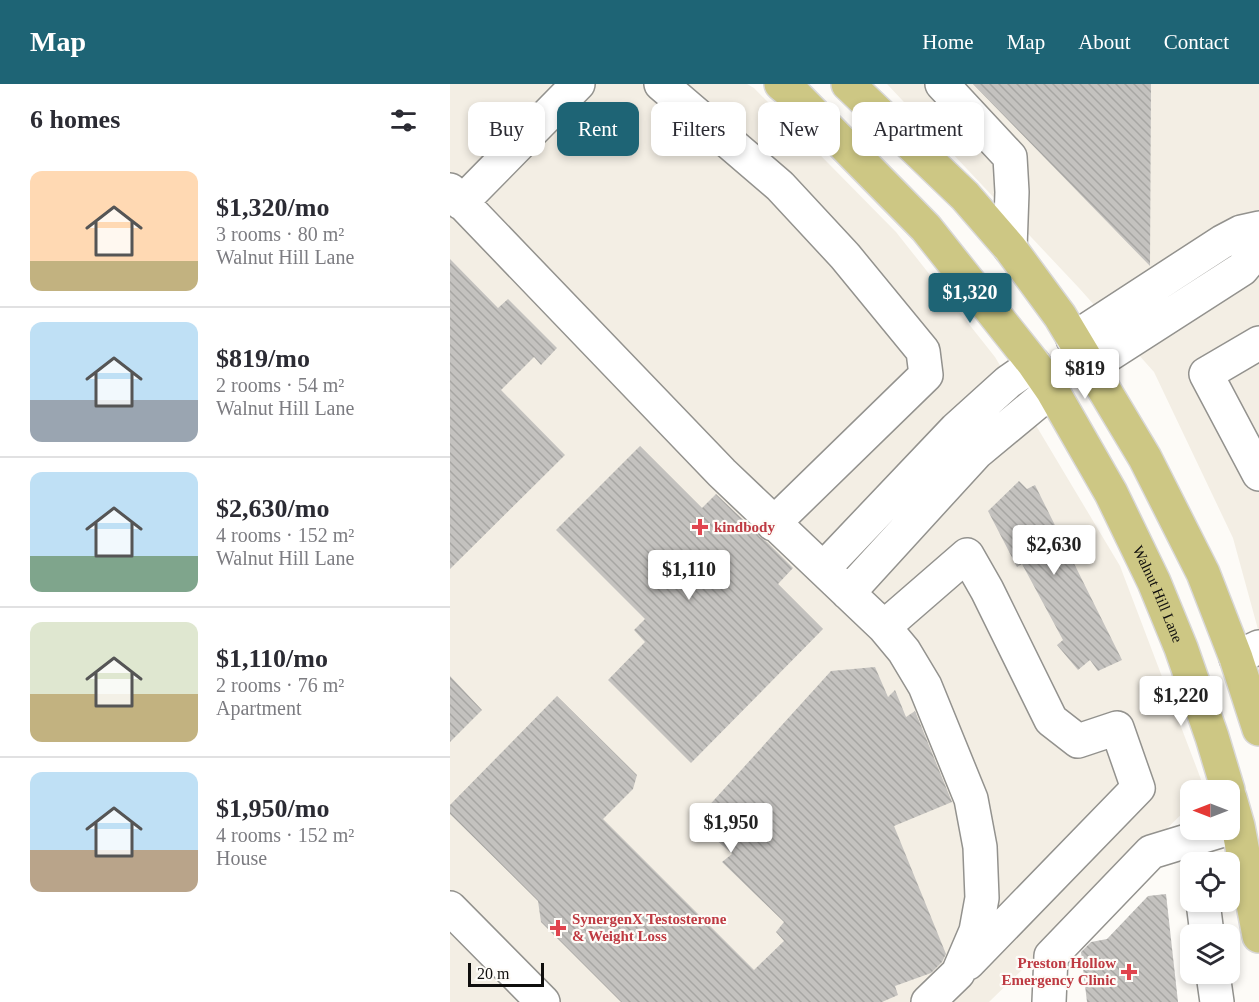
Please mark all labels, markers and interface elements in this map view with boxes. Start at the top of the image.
text: Map [30,26,86,57]
text: Home [922,30,974,54]
text: Map [1007,30,1045,54]
text: About [1078,30,1131,54]
text: Contact [1164,30,1229,54]
chip: Buy [468,102,545,156]
chip: Rent [557,102,639,156]
chip: Filters [651,102,746,156]
chip: New [758,102,840,156]
chip: Apartment [852,102,984,156]
icon: filters [387,104,420,137]
text: 6 homes [30,105,120,134]
text: $1,320/mo [216,193,329,222]
icon: home [78,195,150,267]
text: 3 rooms · 80 m² [216,223,344,245]
text: Walnut Hill Lane [216,246,354,268]
pin: $1,320 [921,273,1019,324]
text: $1,320 [943,281,998,303]
text: $819/mo [216,344,310,373]
icon: home [78,346,150,418]
pin: $819 [1049,349,1121,400]
text: $819 [1065,357,1105,379]
text: 2 rooms · 54 m² [216,374,344,396]
text: Walnut Hill Lane [216,397,354,419]
text: $2,630/mo [216,494,329,523]
icon: home [78,496,150,568]
marker: kindbody [691,518,709,536]
place label: kindbody [714,519,775,535]
text: 4 rooms · 152 m² [216,524,354,546]
pin: $2,630 [1005,525,1103,576]
text: $2,630 [1027,533,1082,555]
street label: Walnut Hill Lane [1130,543,1186,645]
text: Walnut Hill Lane [216,547,354,569]
pin: $1,110 [640,550,738,601]
text: $1,110 [662,558,716,580]
text: $1,110/mo [216,644,328,673]
icon: home [78,646,150,718]
text: 2 rooms · 76 m² [216,674,344,696]
pin: $1,220 [1132,676,1230,727]
text: $1,220 [1154,684,1209,706]
text: Apartment [216,697,302,719]
north arrow [1180,780,1240,840]
map controls [1180,780,1240,984]
text: $1,950/mo [216,794,329,823]
icon: home [78,796,150,868]
pin: $1,950 [682,803,780,854]
text: $1,950 [704,811,759,833]
text: 4 rooms · 152 m² [216,824,354,846]
text: House [216,847,267,869]
button: locate [1180,852,1240,912]
place label: SynergenX Testosterone & Weight Loss [572,911,727,944]
marker: SynergenX Testosterone & Weight Loss [549,919,567,937]
button: layers [1180,924,1240,984]
place label: Preston Hollow Emergency Clinic [1001,955,1116,988]
scale bar [468,960,544,988]
marker: Preston Hollow Emergency Clinic [1120,963,1138,981]
text: 20 m [477,965,509,982]

